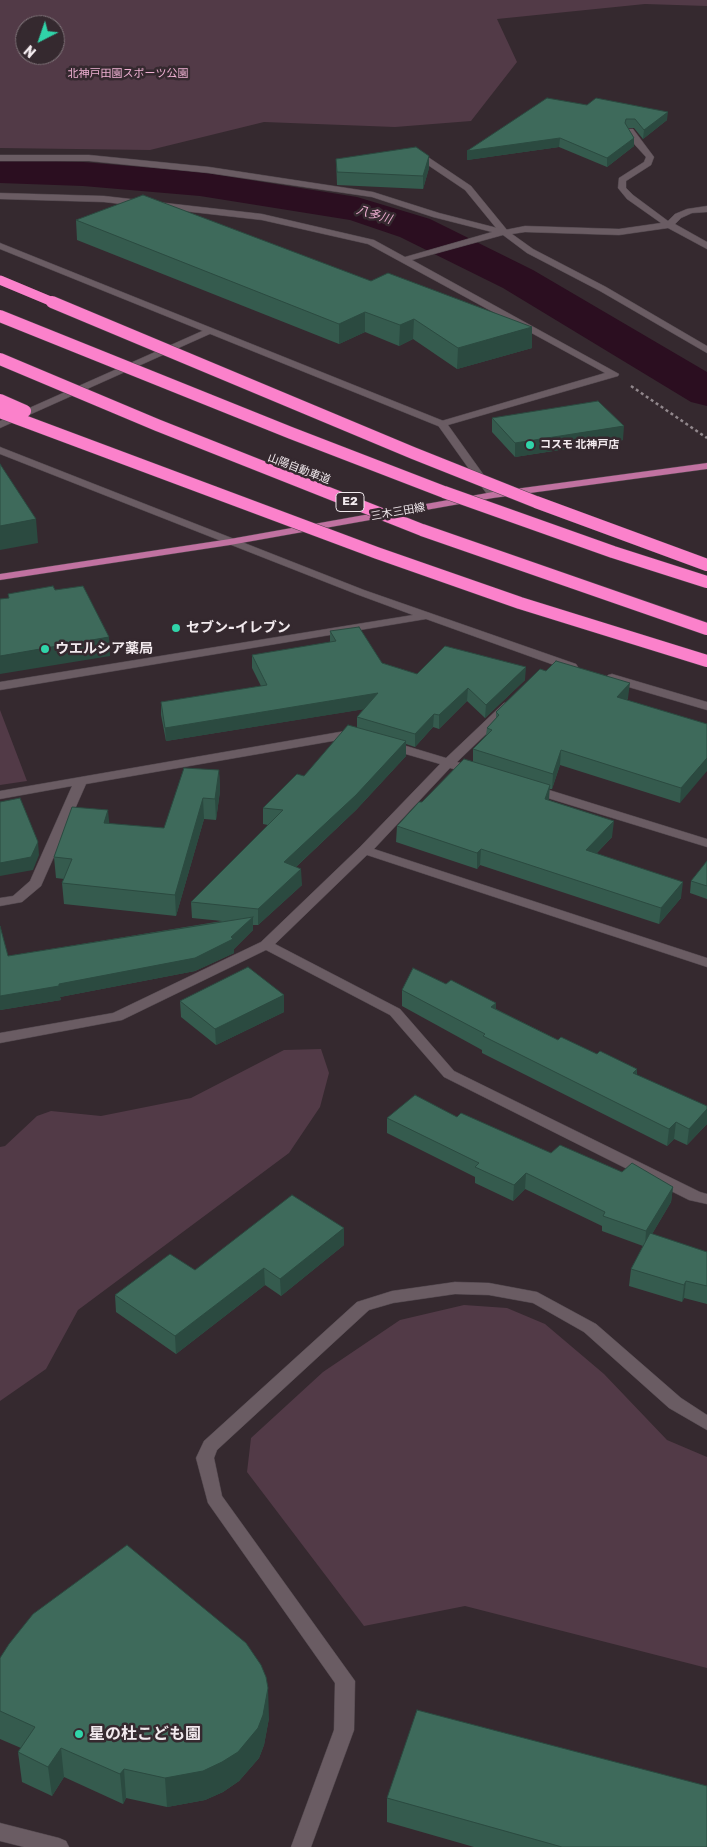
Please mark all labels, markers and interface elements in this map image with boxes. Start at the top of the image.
north arrow [15,15,65,65]
text: N [21,41,40,61]
park label: 北神戸田園スポーツ公園 [68,67,188,81]
water label: 八多川 [355,203,393,227]
place label: コスモ 北神戸店 [540,438,619,452]
marker: コスモ 北神戸店 [524,439,536,451]
street label: 山陽自動車道 [266,451,332,487]
road number: E2 [336,492,364,512]
street label: 三木三田線 [370,501,426,523]
place label: セブン-イレブン [186,620,291,636]
marker: セブン-イレブン [170,622,182,634]
place label: ウエルシア薬局 [55,641,153,657]
marker: ウエルシア薬局 [39,643,51,655]
place label: 星の杜こども園 [89,1724,201,1744]
marker: 星の杜こども園 [73,1728,85,1740]

